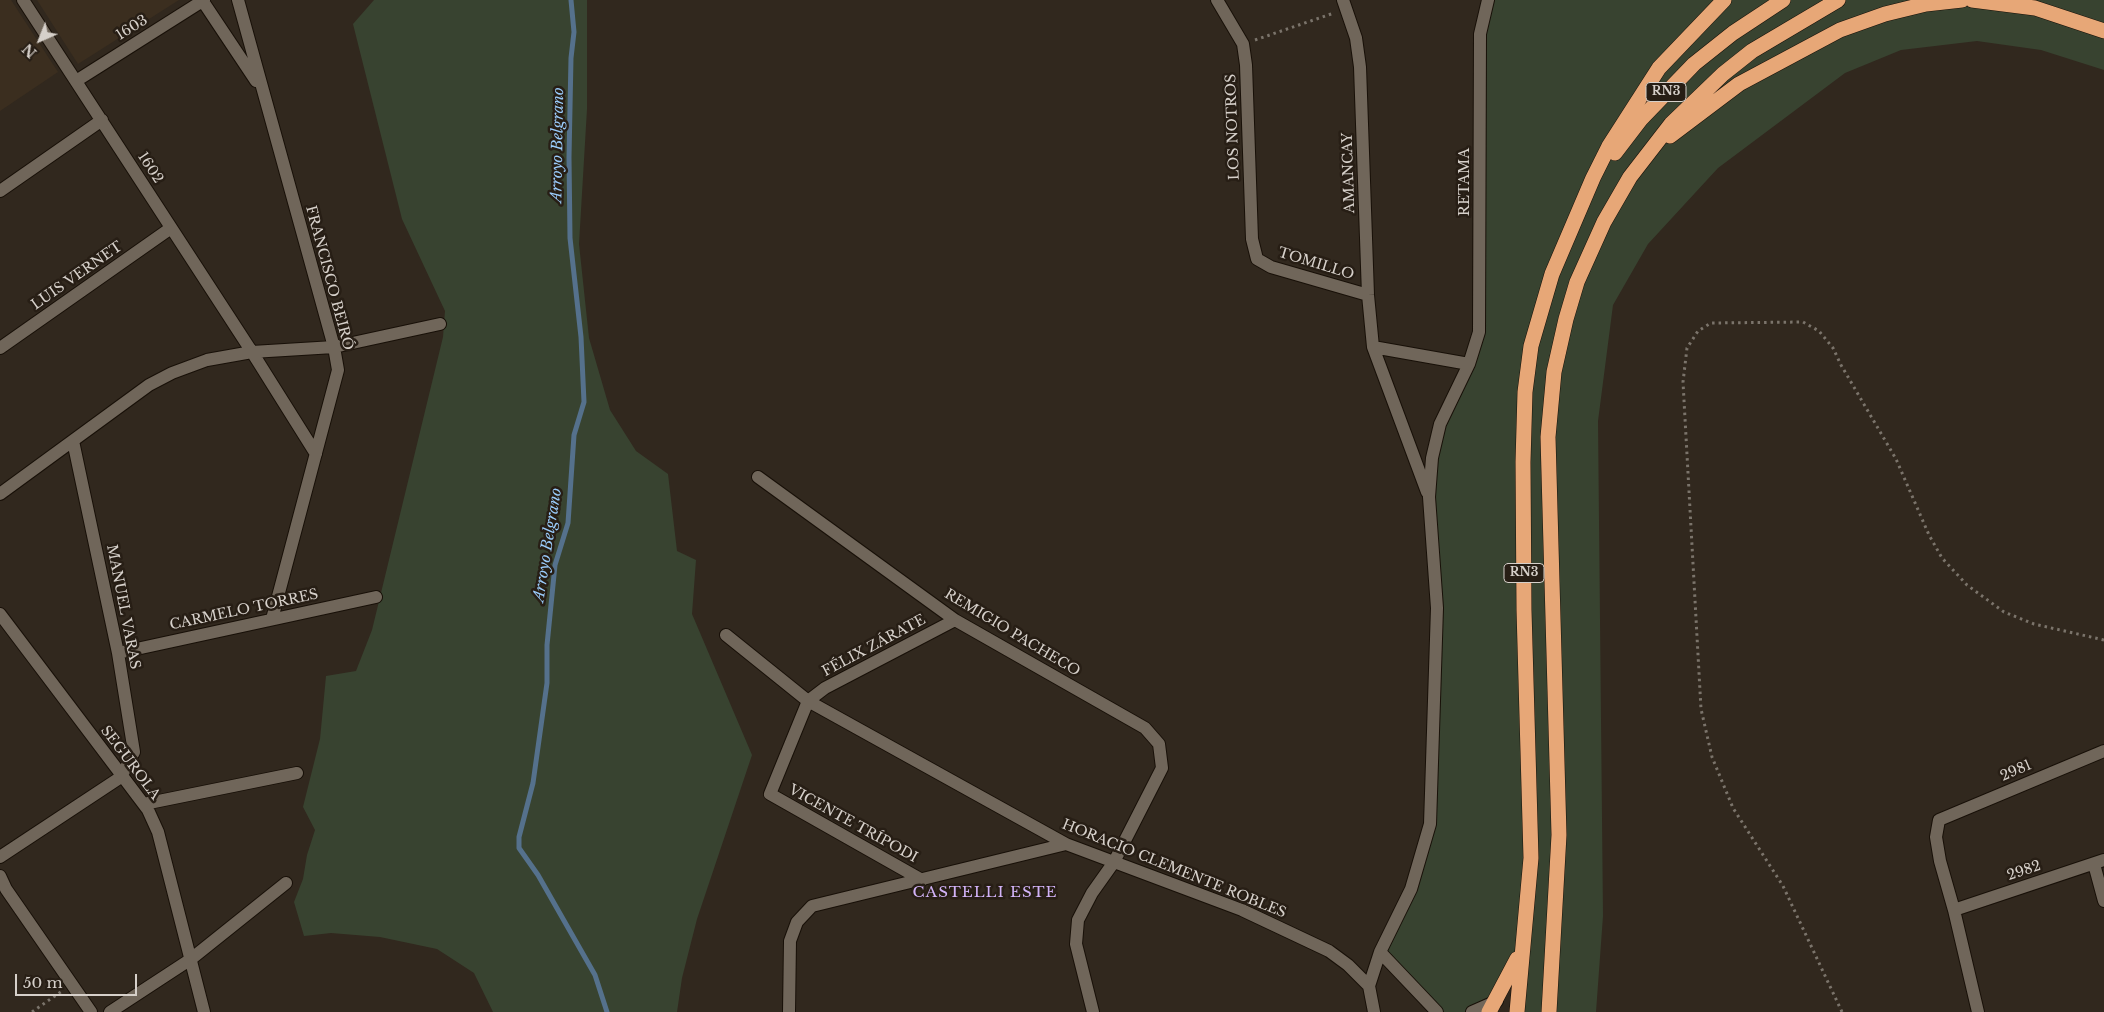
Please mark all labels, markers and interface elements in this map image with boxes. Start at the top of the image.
street label: 1603 [113,12,151,44]
north arrow [15,15,65,65]
text: N [19,40,41,62]
street label: LOS NOTROS [1223,74,1243,180]
road number: RN3 [1646,82,1686,101]
water label: Arroyo Belgrano [548,87,568,203]
street label: AMANCAY [1339,132,1359,214]
street label: RETAMA [1457,148,1473,216]
street label: 1602 [134,149,166,187]
street label: FRANCISCO BEIRÓ [302,204,356,352]
street label: LUIS VERNET [28,238,126,314]
street label: TOMILLO [1276,244,1356,284]
water label: Arroyo Belgrano [530,487,566,603]
street label: MANUEL VARAS [103,543,143,671]
road number: RN3 [1504,564,1544,582]
street label: CARMELO TORRES [168,586,320,634]
street label: REMIGIO PACHECO [941,586,1083,680]
street label: FÉLIX ZÁRATE [819,612,929,680]
street label: SEGUROLA [97,723,163,803]
street label: 2981 [1998,757,2034,785]
street label: VICENTE TRÍPODI [786,782,920,866]
street label: HORACIO CLEMENTE ROBLES [1059,816,1289,922]
street label: 2982 [2005,858,2043,884]
district label: CASTELLI ESTE [911,884,1059,902]
scale bar [18,964,140,996]
text: 50 m [23,973,63,992]

